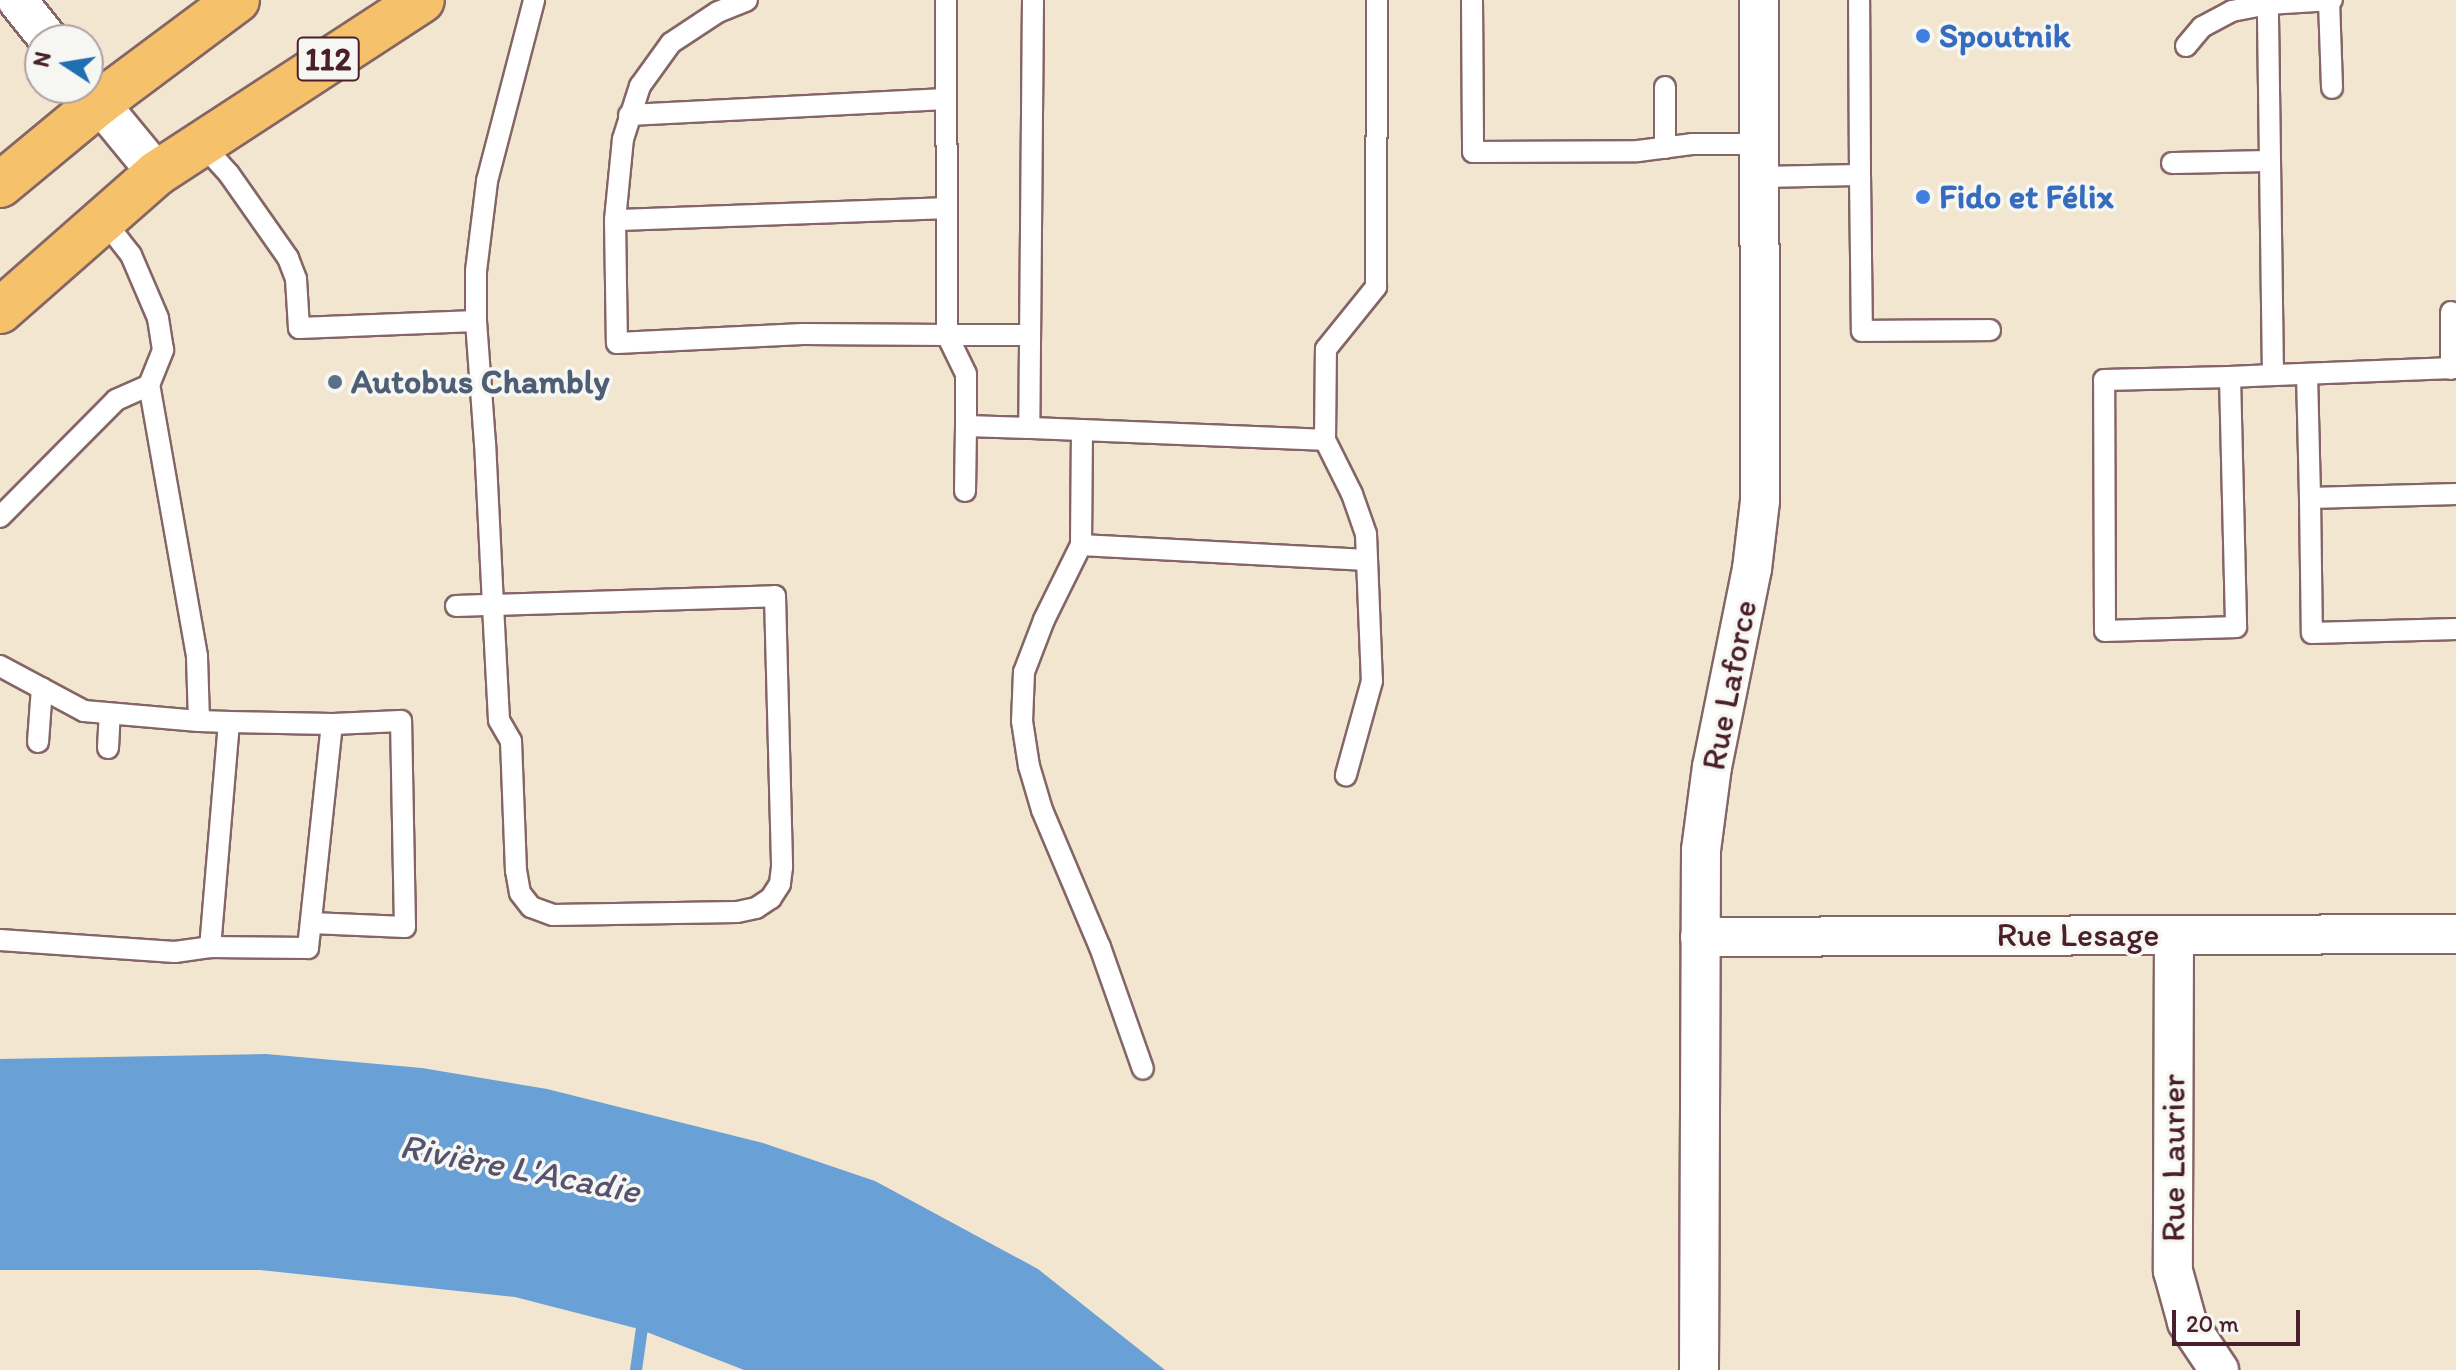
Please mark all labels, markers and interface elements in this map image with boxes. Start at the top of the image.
place label: Spoutnik [1939,16,2070,56]
north arrow [24,24,104,104]
marker: Spoutnik [1914,27,1932,45]
road number: 112 [296,31,360,87]
text: N [27,49,57,69]
place label: Fido et Félix [1939,177,2112,217]
marker: Fido et Félix [1914,188,1932,206]
place label: Autobus Chambly [351,362,609,402]
marker: Autobus Chambly [326,373,344,391]
street label: Rue Laforce [1692,596,1766,774]
street label: Rue Lesage [1997,915,2159,955]
street label: Rue Laurier [2153,1074,2193,1242]
water label: Rivière L'Acadie [397,1124,643,1212]
scale bar [2176,1294,2304,1344]
text: 20 m [2186,1309,2239,1338]

